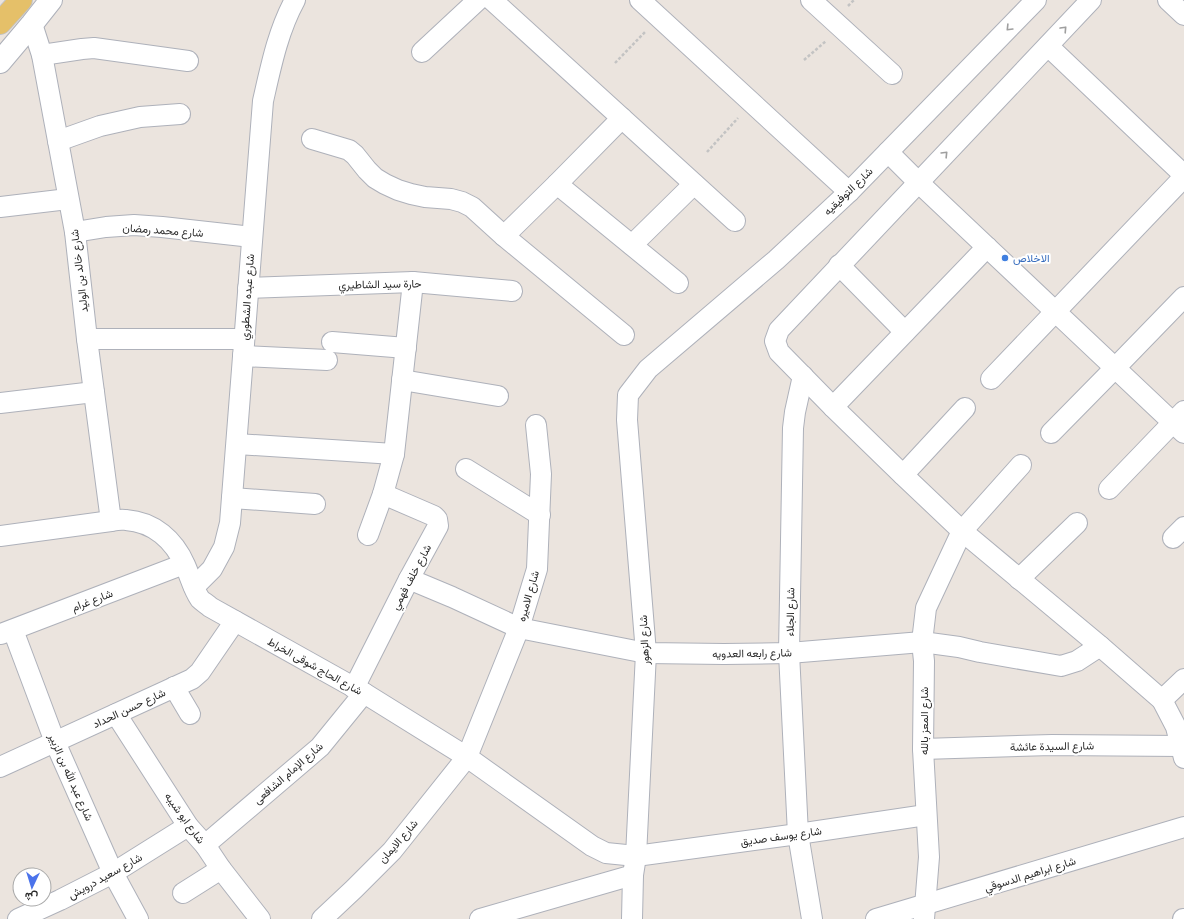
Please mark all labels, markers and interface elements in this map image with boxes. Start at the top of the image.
one-way arrow [1006,23,1013,31]
one-way arrow [1059,26,1066,34]
one-way arrow [940,151,948,159]
street label: شارع التوفيقيه [820,164,877,219]
street label: شارع محمد رمضان [122,220,204,241]
street label: شارع خالد بن الوليد [67,228,92,313]
place label: الاخلاص [1013,251,1050,265]
street label: شارع عبده الشطوري [237,253,260,341]
marker: الاخلاص [1000,253,1010,263]
street label: حارة سيد الشاطيري [338,276,422,295]
street label: شارع خلف فهمي [388,541,437,614]
street label: شارع الاميره [514,569,543,623]
street label: شارع غرام [69,586,115,615]
street label: شارع الجلاء [783,587,798,637]
street label: شارع الزهور [636,614,653,666]
street label: شارع الحاج شوقى الخراط [265,634,365,699]
street label: شارع رابعه العدويه [712,645,792,662]
street label: شارع حسن الحداد [90,685,168,732]
street label: شارع المعز بالله [917,687,932,755]
street label: شارع عبد الله بن الزبير [44,730,97,824]
street label: شارع السيدة عائشة [1010,738,1095,755]
street label: شارع الإمام الشافعى [250,739,327,808]
street label: شارع ابو شيبه [161,790,208,847]
street label: شارع الايمان [375,816,422,866]
street label: شارع يوسف صديق [739,823,823,850]
street label: شارع سعيد درويش [65,850,145,903]
street label: شارع ابراهيم الدسوقي [983,853,1079,897]
north arrow [12,867,52,907]
text: ش [24,890,38,904]

